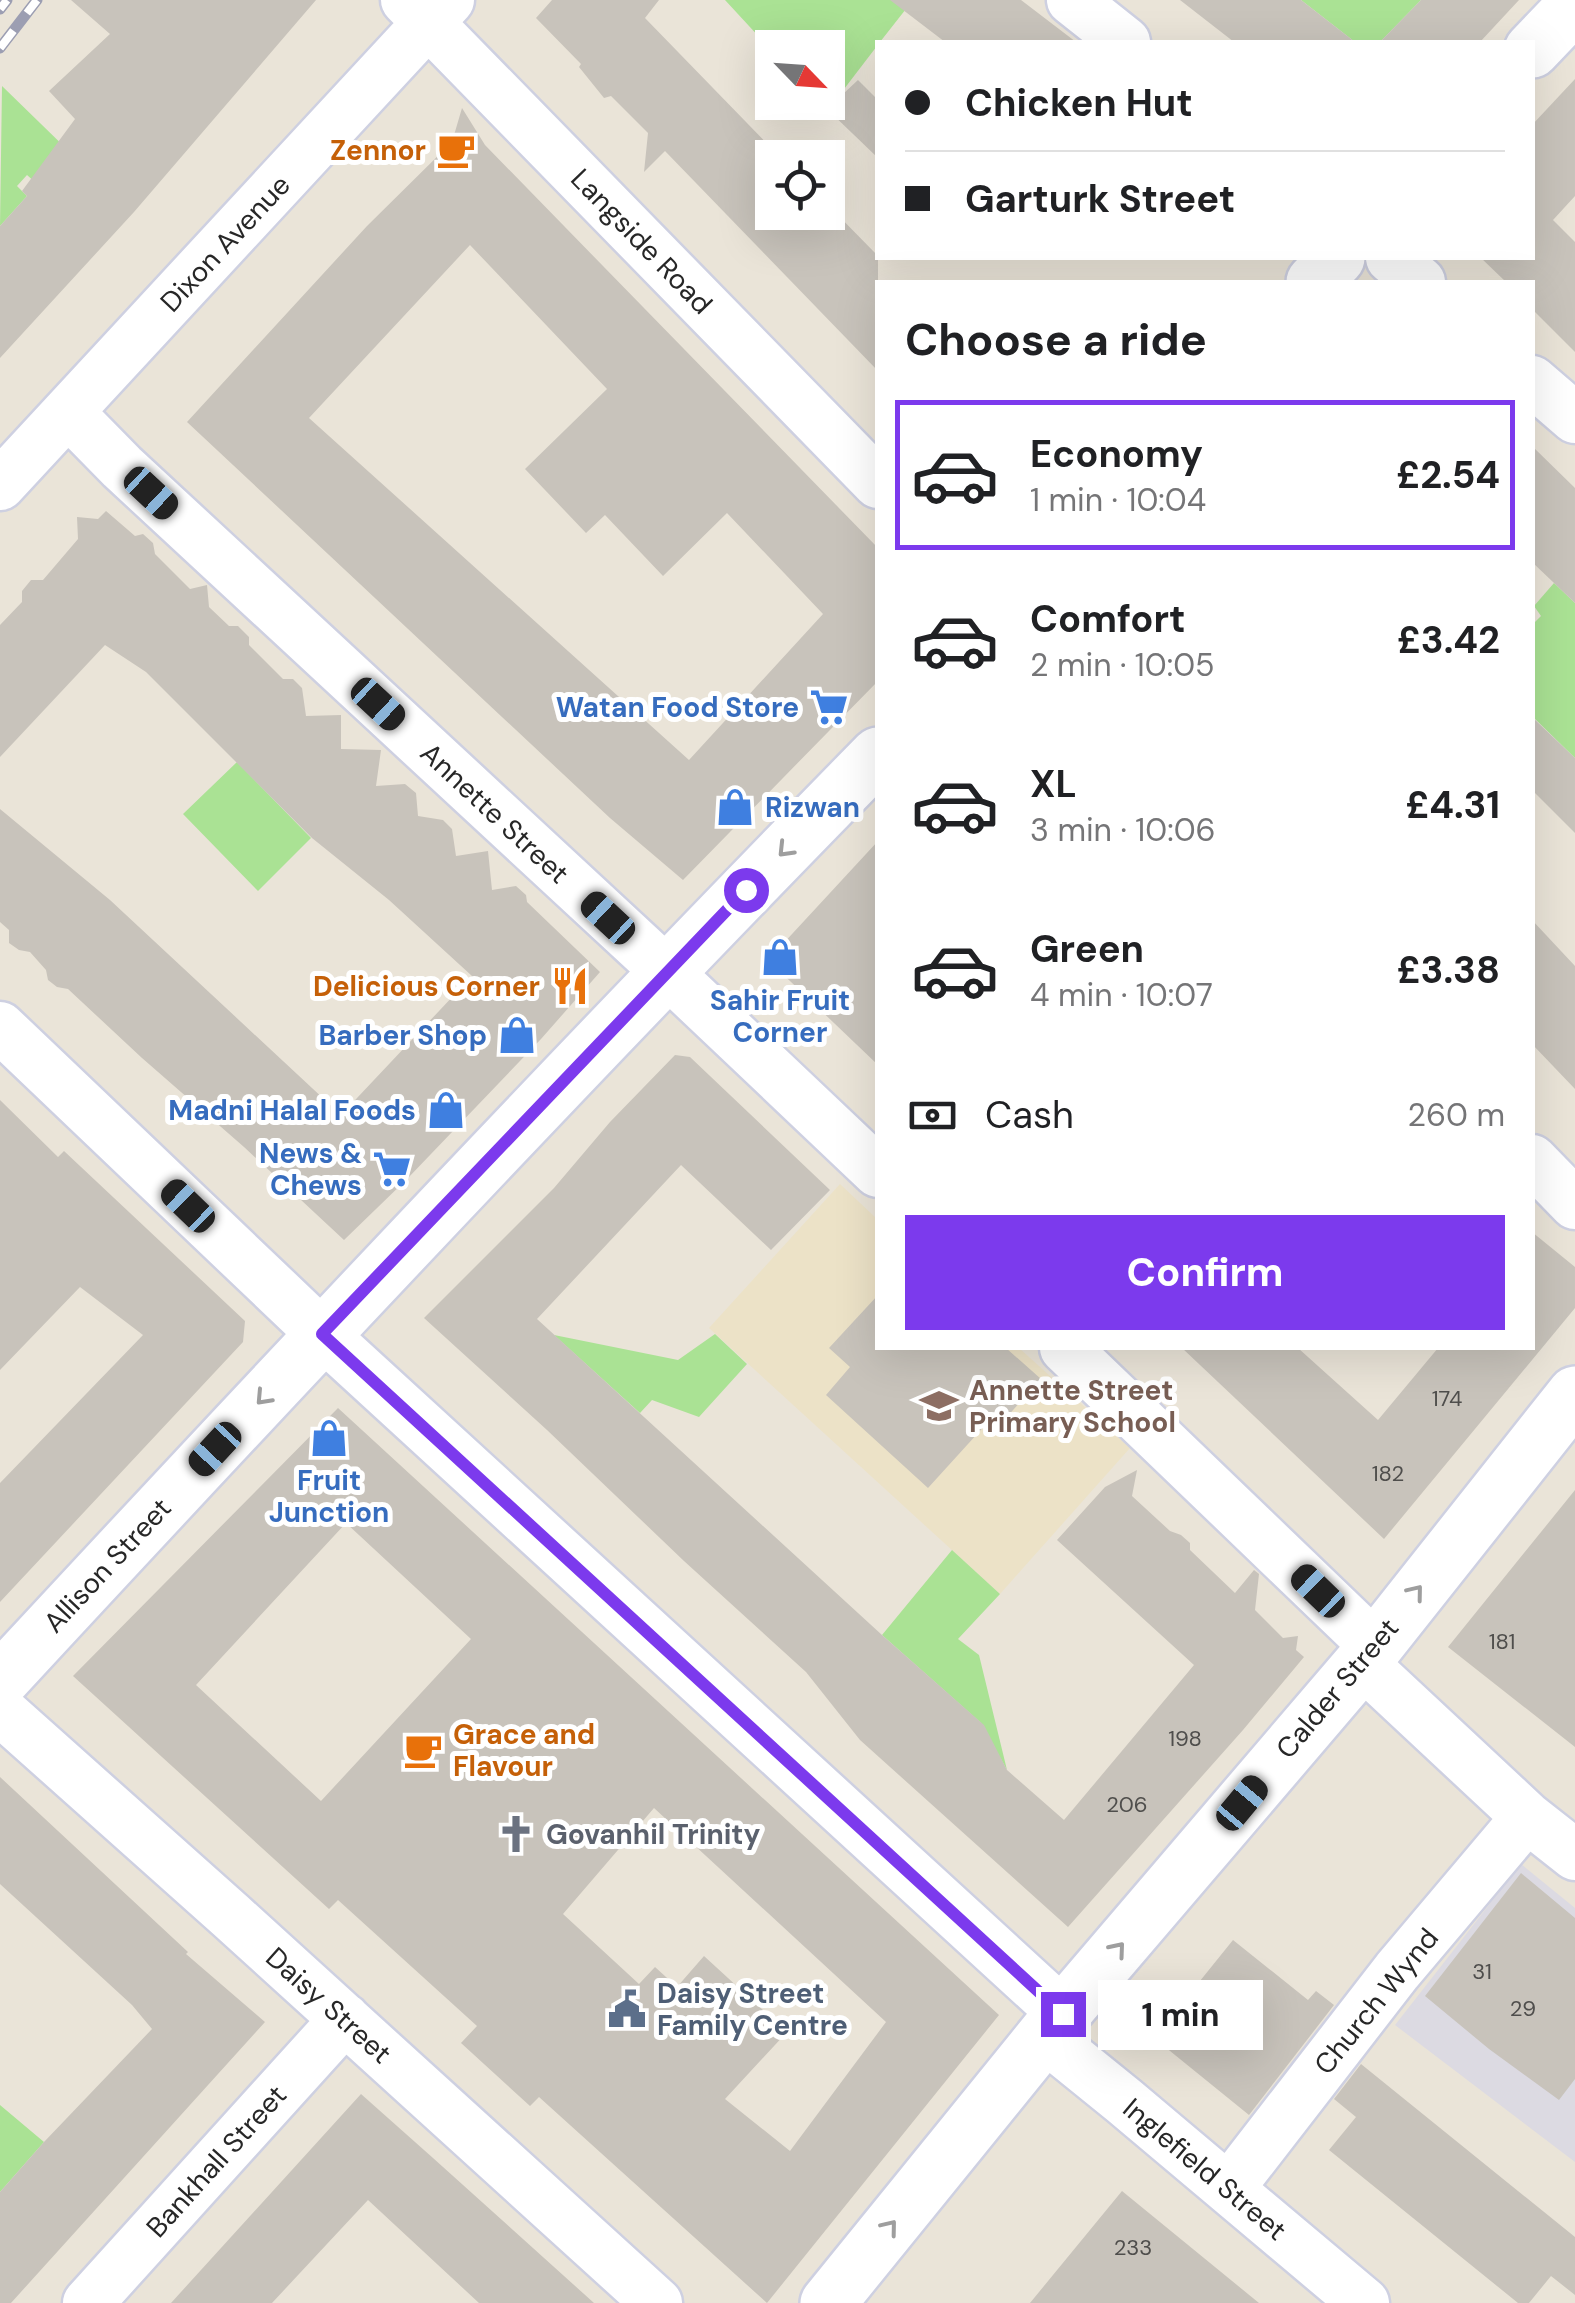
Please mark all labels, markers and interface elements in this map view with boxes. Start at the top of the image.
north arrow [755,30,845,120]
map controls [755,30,845,230]
text: Chicken Hut [965,78,1193,128]
cafe icon: Zennor [435,129,477,171]
place label: Zennor [330,132,426,169]
button: locate [755,140,845,230]
street label: Langside Road [563,161,720,322]
street label: Dixon Avenue [152,167,298,320]
text: Garturk Street [965,174,1235,224]
text: Choose a ride [905,310,1207,369]
text: Economy [1030,429,1203,479]
icon: car [910,430,1000,520]
text: £2.54 [1396,450,1500,500]
car [119,462,183,524]
text: 1 min · 10:04 [1030,479,1206,521]
text: Comfort [1030,594,1186,644]
icon: car [910,595,1000,685]
text: £3.42 [1397,615,1500,665]
text: 2 min · 10:05 [1030,644,1215,686]
car [346,673,410,735]
supermarket icon: Watan Food Store [808,686,850,728]
place label: Watan Food Store [556,689,799,726]
street label: Annette Street [412,735,577,892]
text: XL [1030,759,1077,809]
icon: car [910,760,1000,850]
text: £4.31 [1405,780,1500,830]
shop icon: Rizwan [714,786,756,828]
place label: Rizwan [765,789,860,826]
text: 3 min · 10:06 [1030,809,1216,851]
one-way arrow [779,838,797,856]
route start [724,868,769,913]
car [576,887,640,949]
text: Green [1030,924,1144,974]
icon: car [910,925,1000,1015]
shop icon: Sahir Fruit Corner [759,936,801,978]
text: £3.38 [1397,945,1500,995]
restaurant icon: Delicious Corner [549,965,591,1007]
place label: Delicious Corner [313,968,540,1005]
text: 4 min · 10:07 [1030,974,1213,1016]
place label: Sahir Fruit Corner [710,982,850,1051]
shop icon: Barber Shop [496,1014,538,1056]
place label: Barber Shop [318,1017,487,1054]
icon: cash [905,1088,960,1143]
shop icon: Madni Halal Foods [425,1089,467,1131]
text: Cash [985,1090,1074,1140]
place label: Madni Halal Foods [168,1092,416,1129]
text: 260 m [1408,1094,1505,1136]
place label: News & Chews [259,1135,362,1204]
supermarket icon: News & Chews [371,1148,413,1190]
car [156,1174,220,1238]
button: Confirm [905,1215,1505,1330]
place label: Annette Street Primary School [969,1372,1176,1441]
house number: 174 [1432,1384,1462,1413]
school or university icon: Annette Street Primary School [918,1385,960,1427]
one-way arrow [257,1386,275,1404]
car [184,1417,246,1481]
shop icon: Fruit Junction [308,1417,350,1459]
house number: 182 [1372,1459,1404,1488]
place label: Fruit Junction [269,1462,389,1531]
street label: Allison Street [35,1490,179,1641]
car [1286,1559,1350,1623]
one-way arrow [1404,1586,1422,1604]
street label: Calder Street [1268,1610,1407,1766]
house number: 181 [1489,1627,1515,1656]
place label: Grace and Flavour [453,1716,595,1785]
house number: 198 [1168,1724,1202,1753]
cafe icon: Grace and Flavour [402,1729,444,1771]
car [1211,1770,1273,1836]
house number: 206 [1106,1790,1148,1819]
church icon: Govanhil Trinity [495,1813,537,1855]
place label: Govanhil Trinity [546,1816,760,1853]
street label: Church Wynd [1306,1921,1447,2082]
street label: Daisy Street [258,1939,399,2072]
one-way arrow [1106,1942,1124,1960]
house number: 31 [1472,1957,1492,1986]
place label: Daisy Street Family Centre [657,1975,848,2044]
callout: 1 min [1098,1979,1263,2049]
public building icon: Daisy Street Family Centre [606,1988,648,2030]
route end [1041,1992,1086,2037]
text: 1 min [1142,1994,1219,2036]
house number: 29 [1510,1994,1536,2023]
street label: Bankhall Street [138,2077,295,2245]
street label: Inglefield Street [1115,2090,1294,2249]
one-way arrow [878,2221,896,2239]
house number: 233 [1114,2233,1152,2262]

